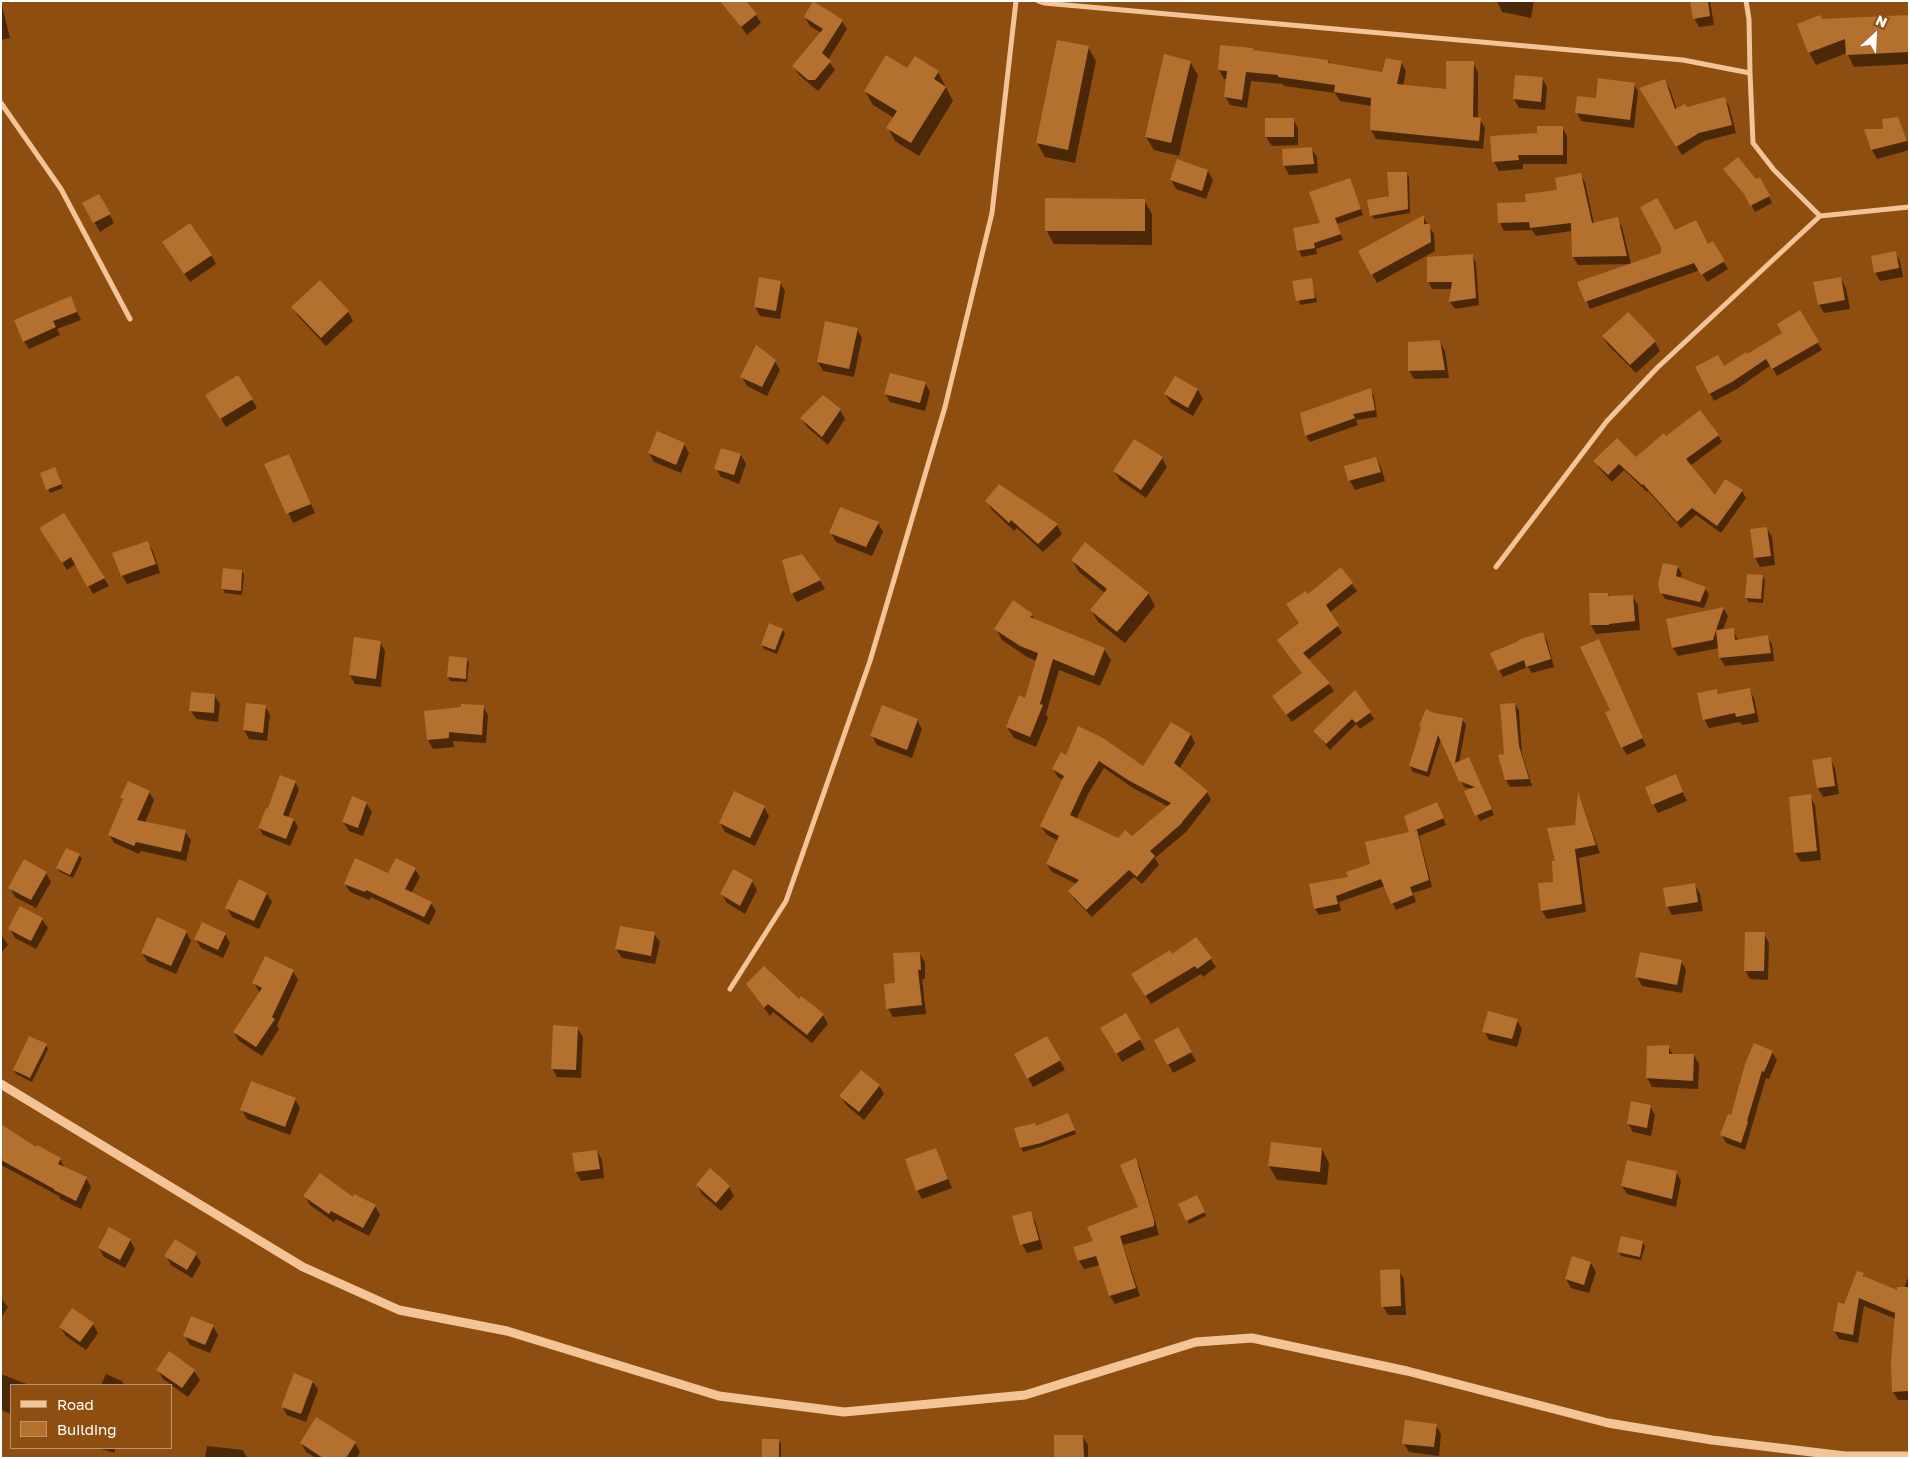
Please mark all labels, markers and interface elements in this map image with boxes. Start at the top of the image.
north arrow [1850,10,1900,60]
text: N [1873,11,1890,31]
legend [10,1384,172,1449]
text: Road [57,1395,94,1413]
text: Building [57,1420,117,1438]

